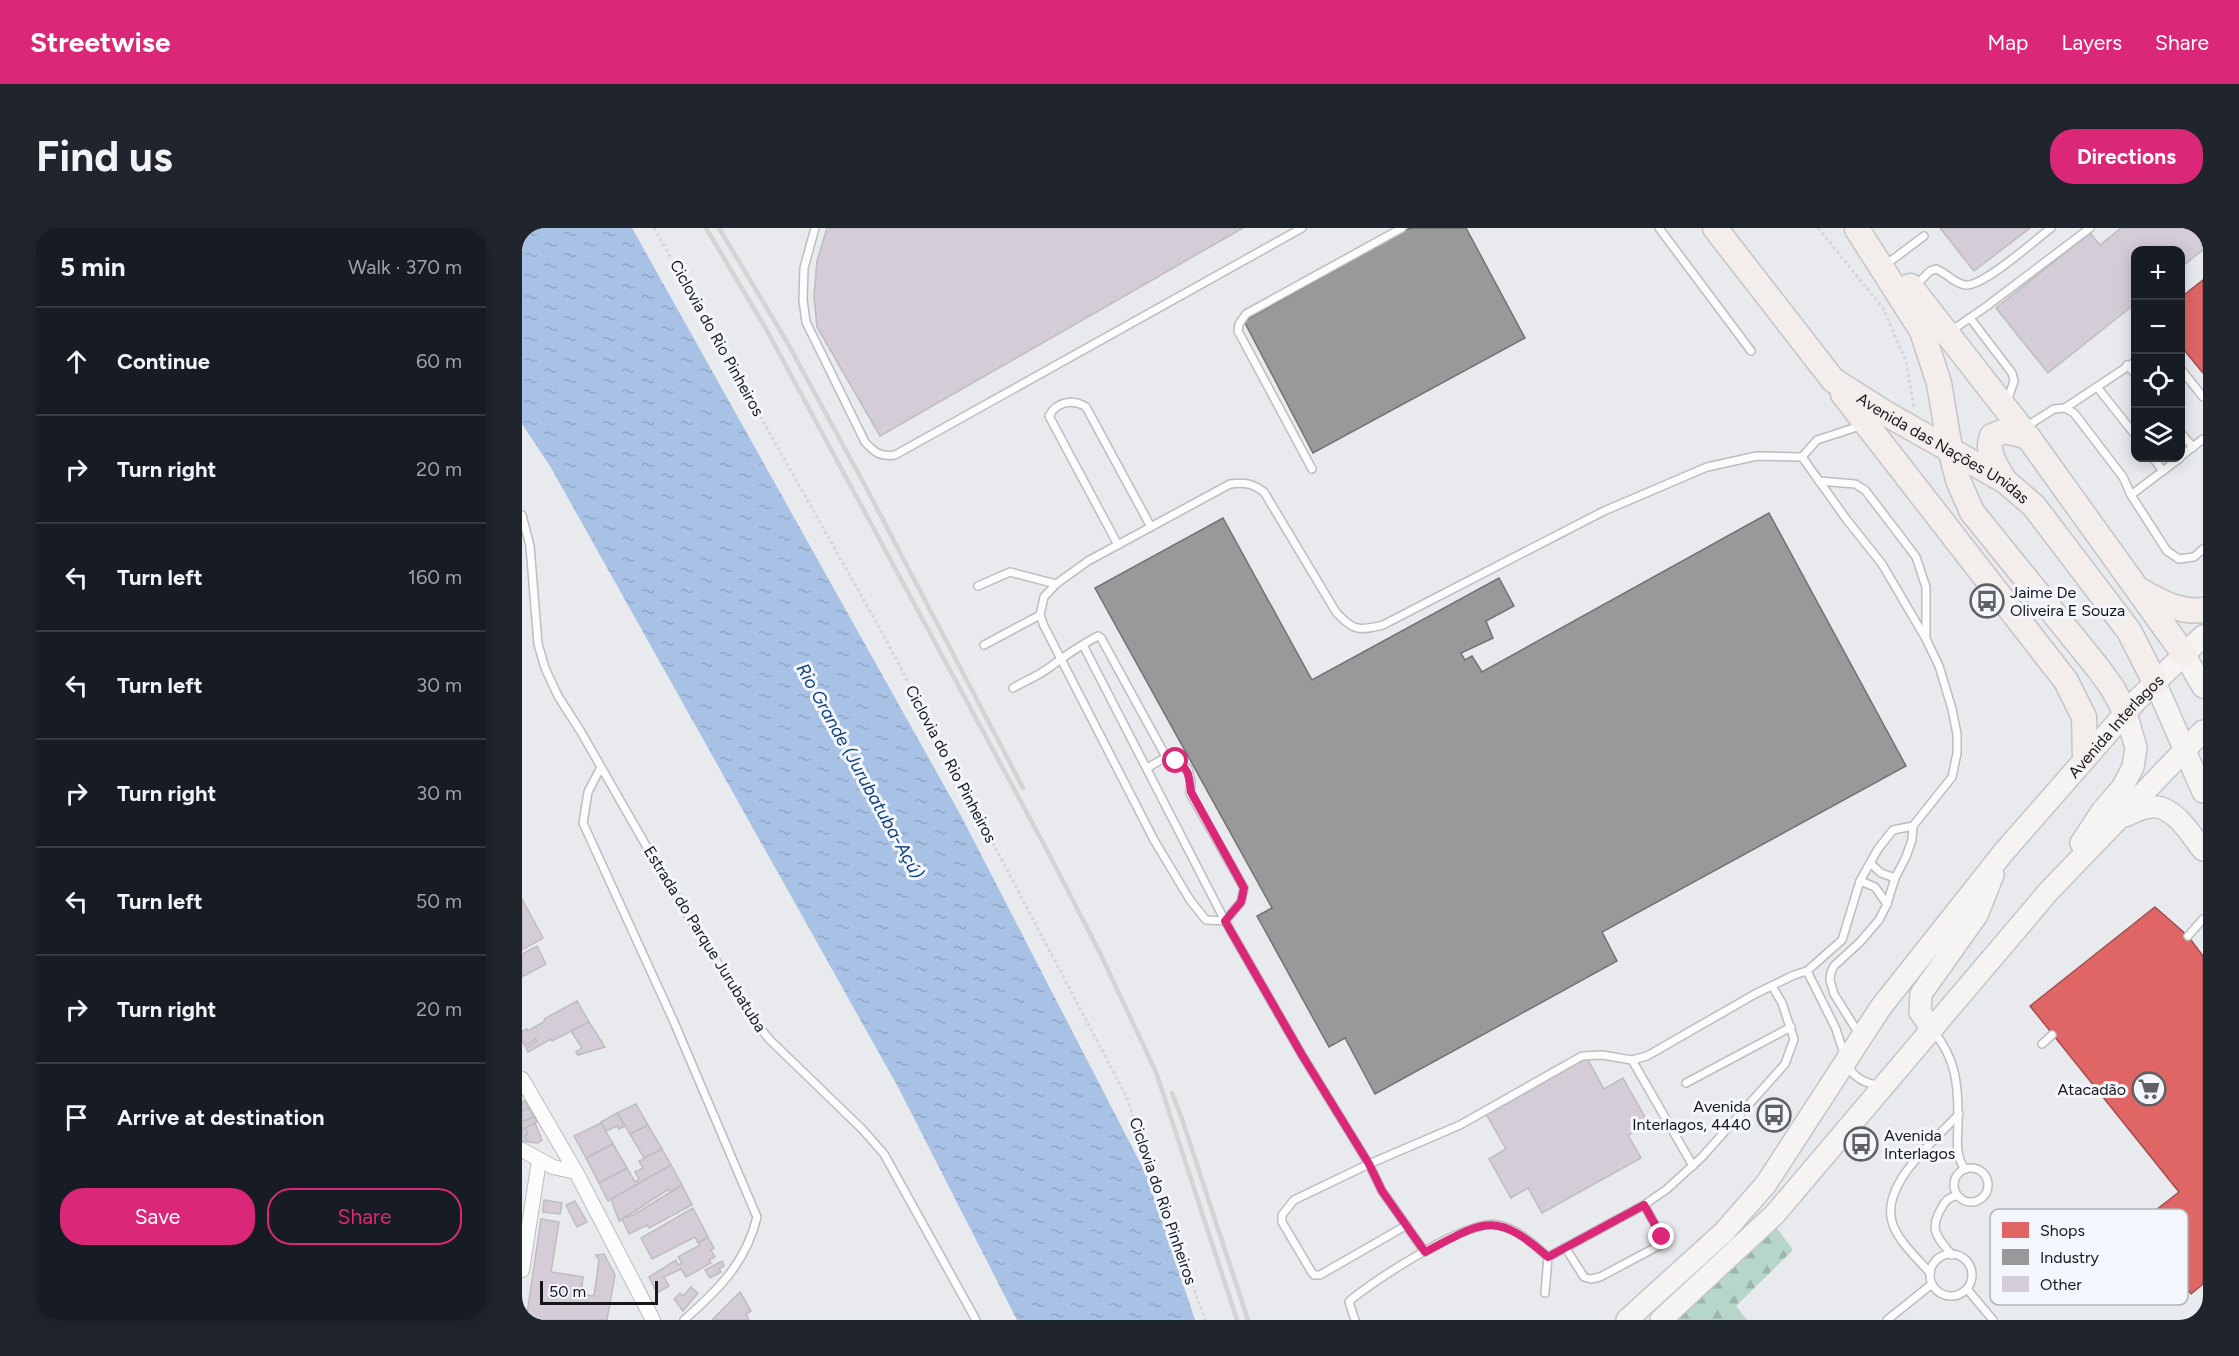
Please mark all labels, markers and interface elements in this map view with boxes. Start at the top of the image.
text: Streetwise [30,25,170,59]
text: Map [1988,30,2028,55]
text: Layers [2061,30,2122,55]
text: Share [2155,30,2209,55]
button: Directions [2050,129,2203,184]
text: Find us [36,131,173,182]
map controls [2131,246,2185,462]
button: + [2131,246,2185,300]
text: 5 min [60,251,126,283]
text: Walk · 370 m [348,255,462,279]
street label: Ciclovia do Rio Pinheiros [666,257,768,419]
button: − [2131,300,2185,354]
icon: ahead [60,345,93,378]
text: Continue [117,348,210,375]
text: 60 m [416,349,462,373]
button: locate [2131,354,2185,408]
street label: Avenida das Nações Unidas [1854,388,2033,507]
button: layers [2131,408,2185,462]
icon: right [60,453,93,486]
text: Turn right [117,456,216,483]
text: 20 m [416,457,462,481]
icon: left [60,561,93,594]
text: Turn left [117,564,203,591]
text: 160 m [408,565,462,589]
bus stop icon: Jaime De Oliveira E Souza [1969,583,2005,619]
place label: Jaime De Oliveira E Souza [2010,583,2125,620]
water label: Rio Grande (Jurubatuba-Açú) [792,660,928,882]
icon: left [60,669,93,702]
street label: Avenida Interlagos [2064,670,2167,782]
text: Turn left [117,672,203,699]
text: 30 m [416,673,462,697]
street label: Ciclovia do Rio Pinheiros [901,682,1001,846]
route start [1162,747,1188,773]
icon: right [60,777,93,810]
text: Turn right [117,780,216,807]
text: 30 m [416,781,462,805]
street label: Estrada do Parque Jurubatuba [640,842,770,1036]
icon: left [60,885,93,918]
text: Turn left [117,888,203,915]
text: 50 m [416,889,462,913]
icon: right [60,993,93,1026]
text: Turn right [117,996,216,1023]
text: 20 m [416,997,462,1021]
supermarket icon: Atacadão [2131,1071,2167,1107]
place label: Atacadão [2057,1080,2126,1099]
place label: Avenida Interlagos, 4440 [1632,1097,1751,1134]
bus stop icon: Avenida Interlagos, 4440 [1756,1097,1792,1133]
icon: arrive [60,1101,93,1134]
text: Arrive at destination [117,1104,325,1131]
street label: Ciclovia do Rio Pinheiros [1125,1115,1201,1287]
bus stop icon: Avenida Interlagos [1843,1126,1879,1162]
place label: Avenida Interlagos [1884,1126,1955,1163]
button: Save [60,1188,255,1245]
button: Share [267,1188,462,1245]
legend [1990,1209,2188,1305]
text: Shops [2040,1221,2085,1240]
route end [1648,1223,1674,1249]
text: Industry [2040,1248,2099,1267]
text: Other [2040,1275,2082,1294]
scale bar [540,1278,658,1306]
text: 50 m [549,1282,586,1301]

